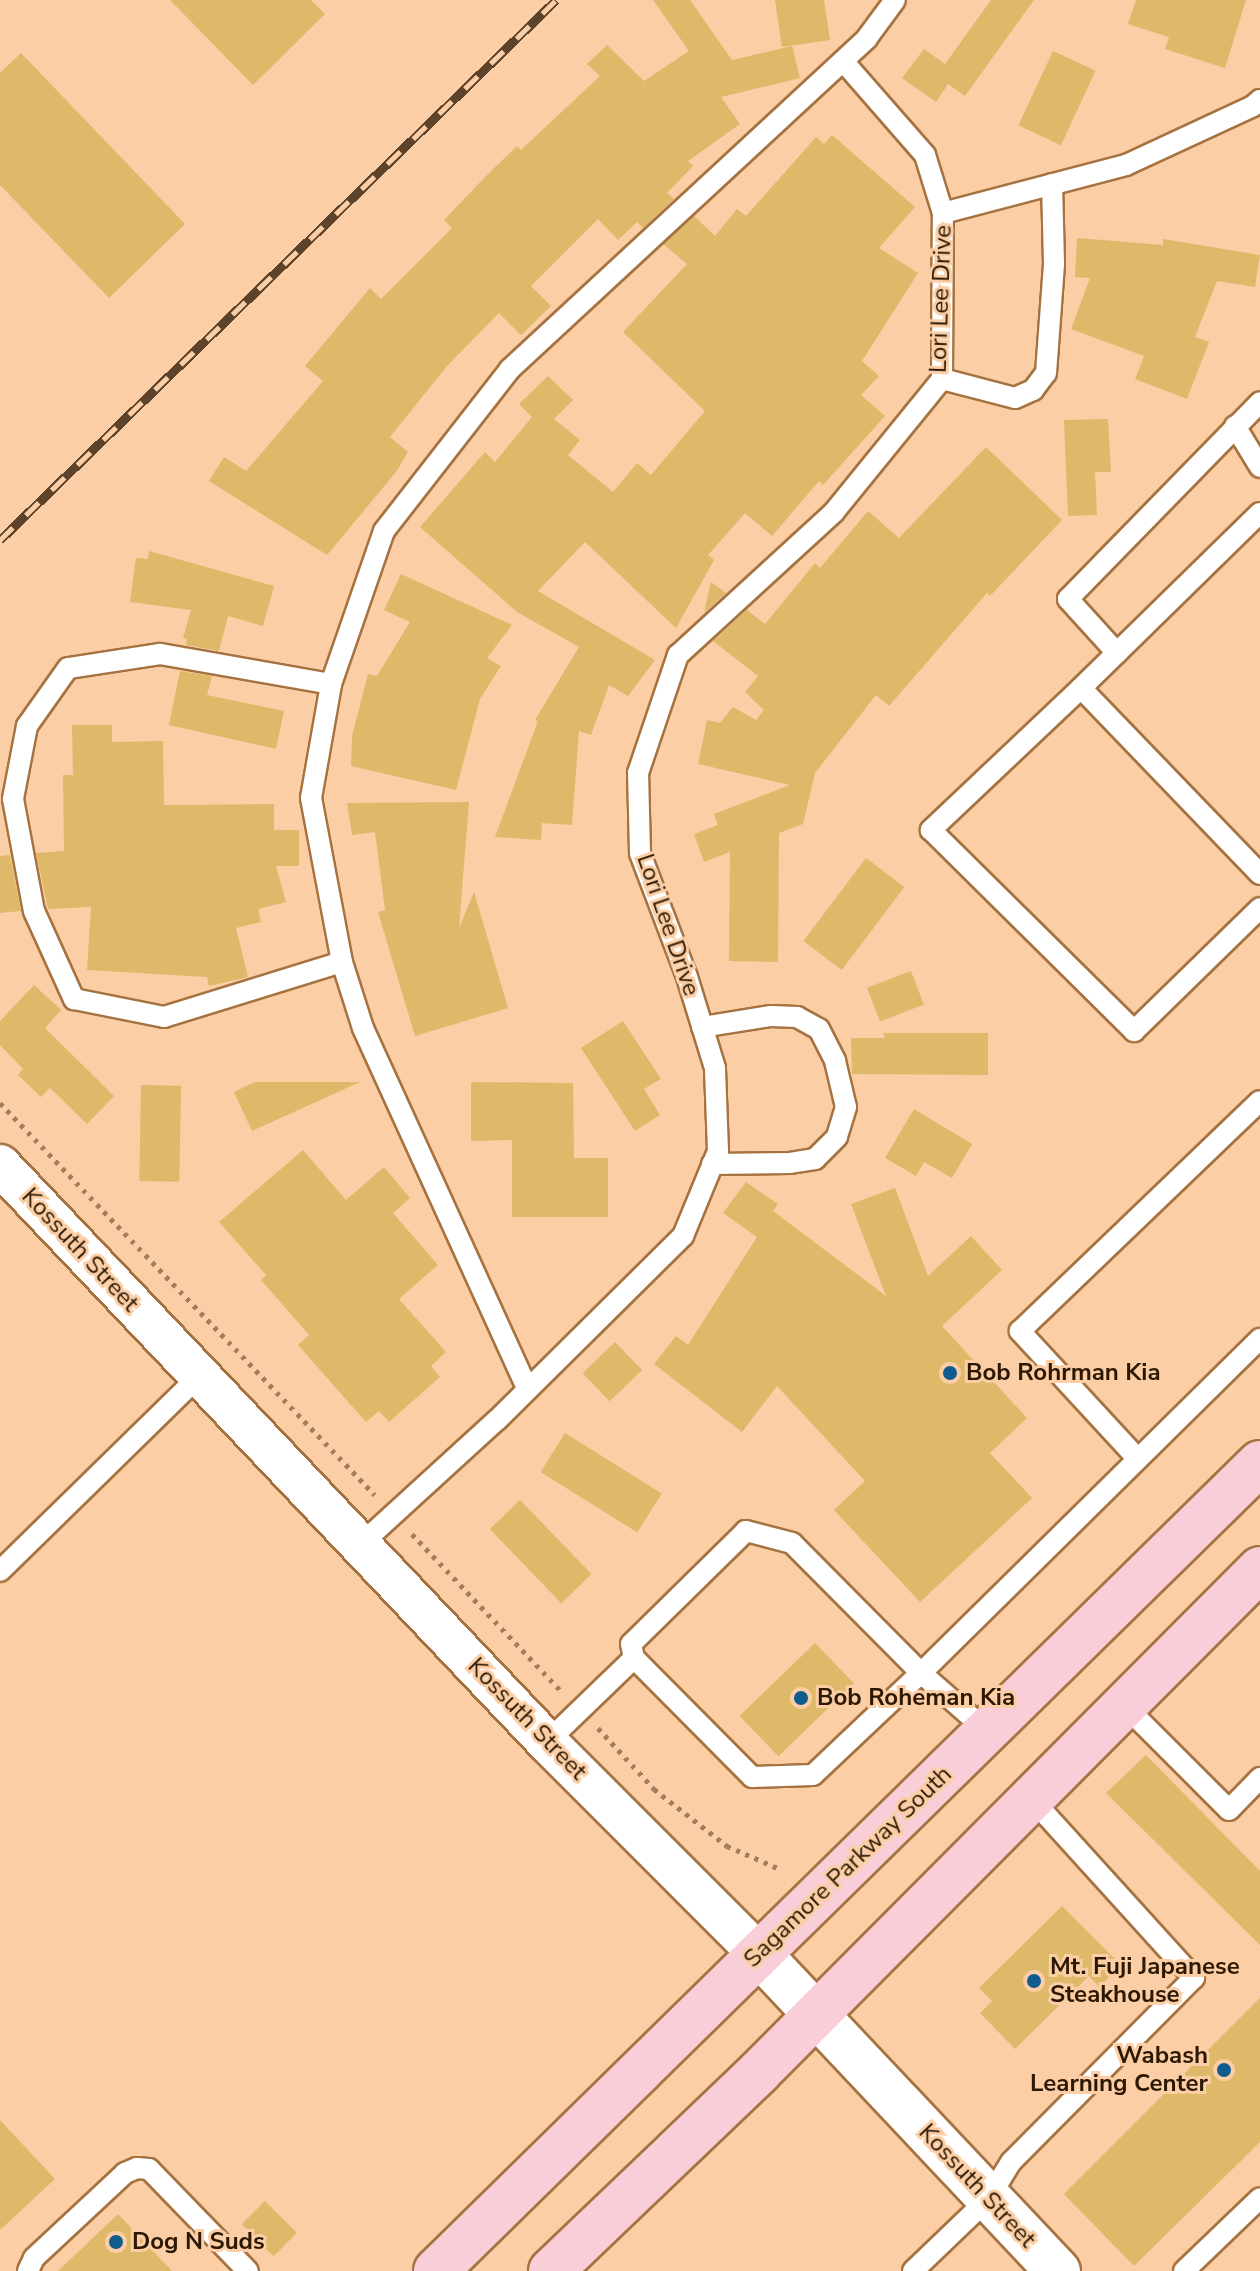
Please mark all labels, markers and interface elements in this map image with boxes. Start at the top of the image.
street label: Lori Lee Drive [924,224,958,374]
street label: Lori Lee Drive [630,850,706,1000]
street label: Kossuth Street [15,1182,145,1318]
place label: Bob Rohrman Kia [966,1359,1161,1387]
marker: Bob Rohrman Kia [941,1364,959,1382]
street label: Kossuth Street [462,1652,592,1786]
place label: Bob Roheman Kia [817,1684,1015,1712]
marker: Bob Roheman Kia [792,1689,810,1707]
street label: Sagamore Parkway South [738,1760,958,1974]
place label: Mt. Fuji Japanese Steakhouse [1050,1953,1240,2009]
marker: Mt. Fuji Japanese Steakhouse [1025,1972,1043,1990]
place label: Wabash Learning Center [1030,2042,1208,2098]
marker: Wabash Learning Center [1215,2061,1233,2079]
street label: Kossuth Street [912,2118,1042,2254]
place label: Dog N Suds [132,2228,265,2256]
marker: Dog N Suds [107,2233,125,2251]

